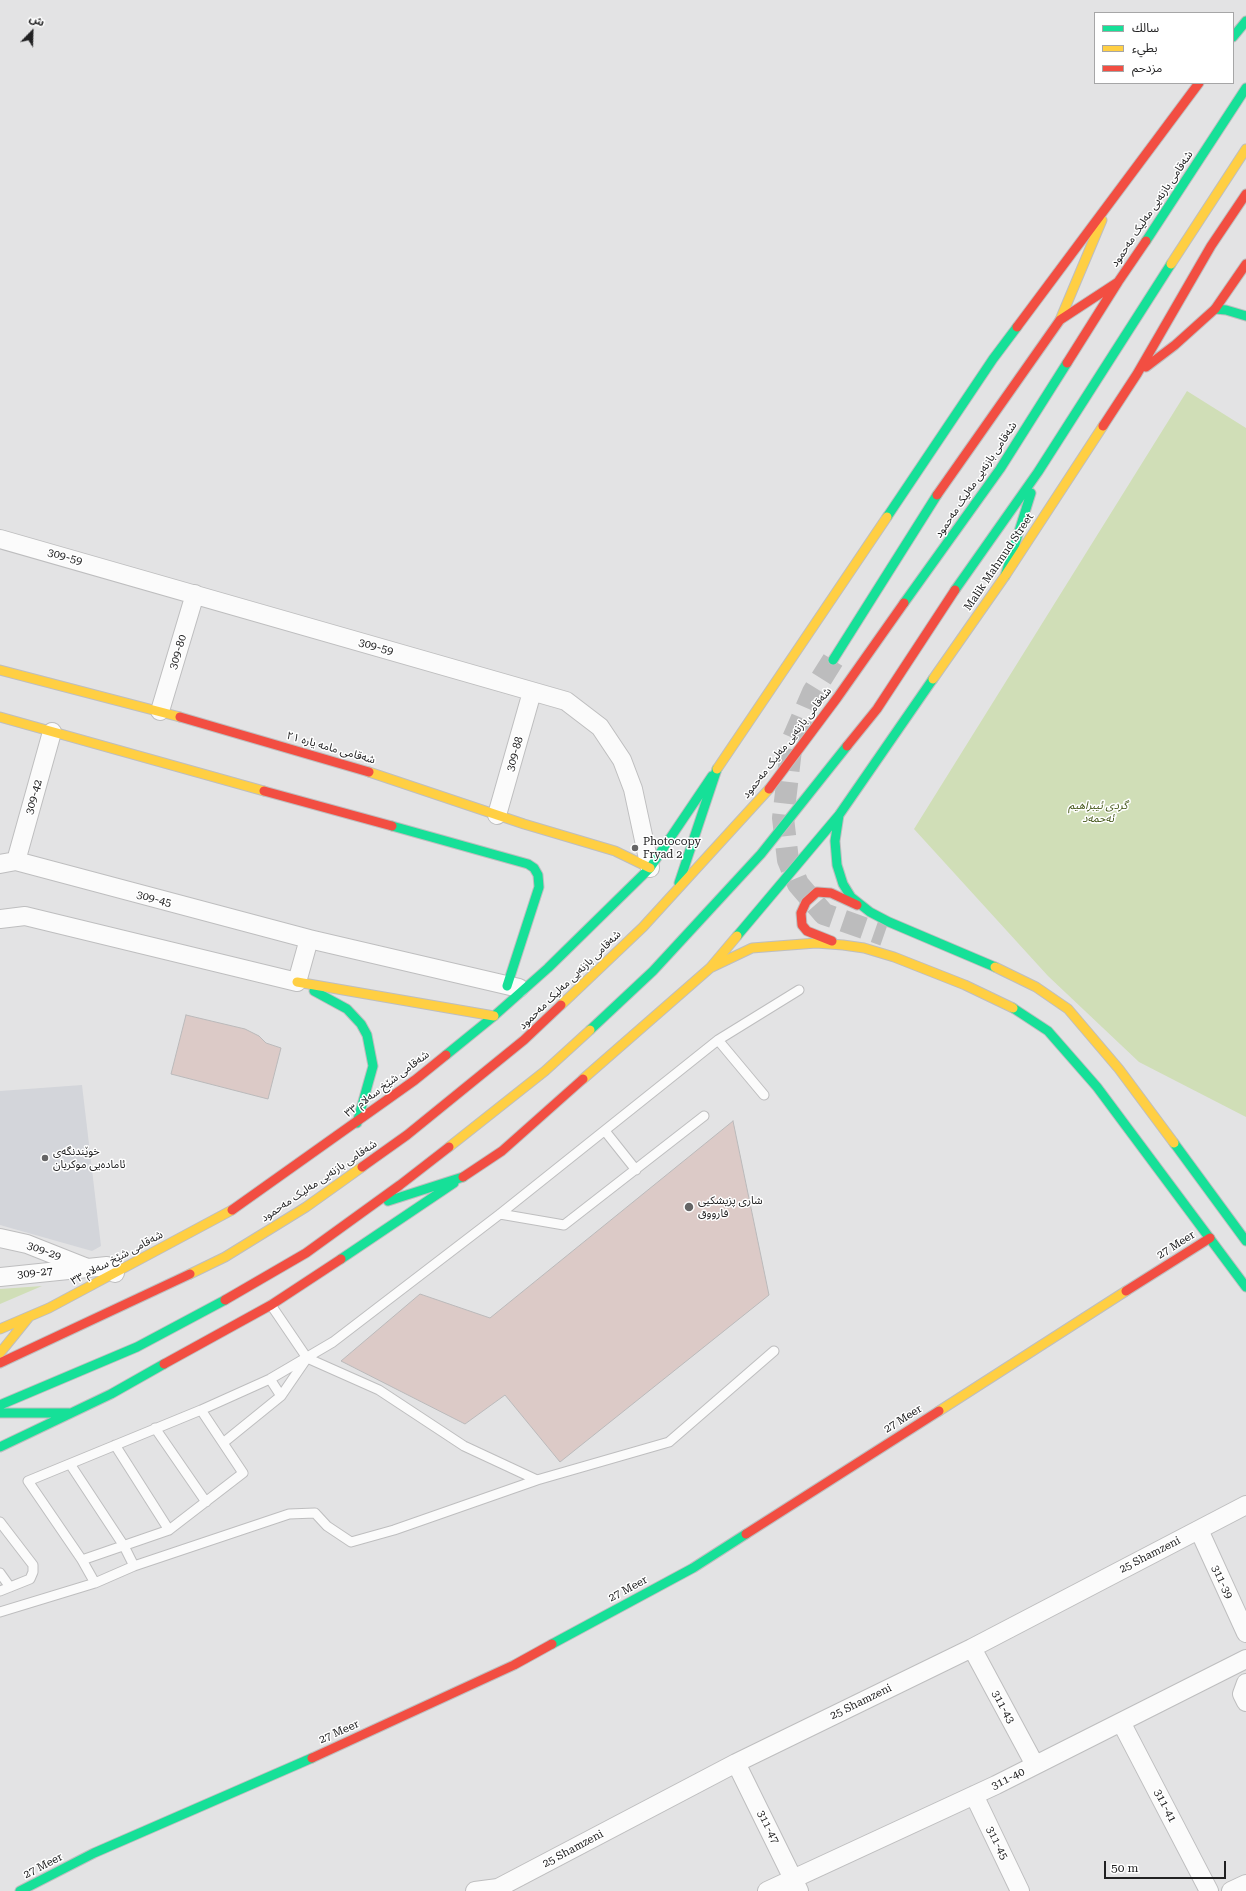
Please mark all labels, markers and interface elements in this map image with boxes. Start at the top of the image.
north arrow [12,12,52,52]
text: ش [27,12,46,29]
legend [1094,12,1234,84]
text: سالك [1132,21,1159,35]
text: بطيء [1132,41,1158,55]
text: مزدحم [1132,61,1162,75]
street label: شەقامی بازنەیی مەلیک مەحمود [1108,148,1196,270]
street label: شەقامی بازنەیی مەلیک مەحمود [932,419,1020,541]
street label: Malik Mahmud Street [961,511,1037,613]
street label: 309-59 [46,546,84,568]
street label: 309-80 [166,633,190,671]
street label: 309-59 [357,636,395,658]
street label: شەقامی بازنەیی مەلیک مەحمود [740,685,834,801]
street label: شەقامی مامە یارە ٢١ [285,729,377,767]
street label: 309-88 [504,735,526,773]
street label: 309-42 [23,778,45,816]
park label: گردی ئیبراھیم ئەحمەد [1068,799,1128,825]
place label: Photocopy Fryad 2 [643,835,701,861]
marker: Photocopy Fryad 2 [630,843,640,853]
street label: 309-45 [135,888,173,910]
street label: شەقامی بازنەیی مەلیک مەحمود [516,928,624,1032]
street label: شەقامی شێخ سەلام ٣٣ [342,1048,432,1120]
street label: شەقامی بازنەیی مەلیک مەحمود [258,1137,380,1225]
place label: خوێندنگەی ئامادەیی موکریان [53,1145,126,1171]
marker: خوێندنگەی ئامادەیی موکریان [40,1153,50,1163]
place label: شاری پزیشکیی فارووق [698,1194,763,1220]
marker: شاری پزیشکیی فارووق [683,1201,695,1213]
street label: شەقامی شێخ سەلام ٣٣ [69,1228,165,1288]
street label: 27 Meer [1155,1228,1197,1262]
street label: 309-29 [25,1239,63,1263]
street label: 309-27 [17,1265,53,1281]
street label: 27 Meer [882,1402,924,1436]
street label: 25 Shamzeni [1117,1534,1183,1576]
street label: 311-39 [1208,1563,1236,1601]
street label: 27 Meer [606,1573,650,1605]
street label: 25 Shamzeni [828,1681,894,1723]
street label: 311-43 [989,1688,1017,1726]
street label: 27 Meer [317,1717,361,1747]
street label: 311-40 [989,1765,1027,1793]
street label: 311-41 [1151,1787,1179,1825]
street label: 311-47 [754,1808,782,1846]
street label: 311-45 [983,1824,1011,1862]
street label: 25 Shamzeni [540,1827,606,1871]
street label: 27 Meer [21,1851,65,1881]
scale bar [1106,1853,1228,1879]
text: 50 m [1111,1861,1138,1875]

